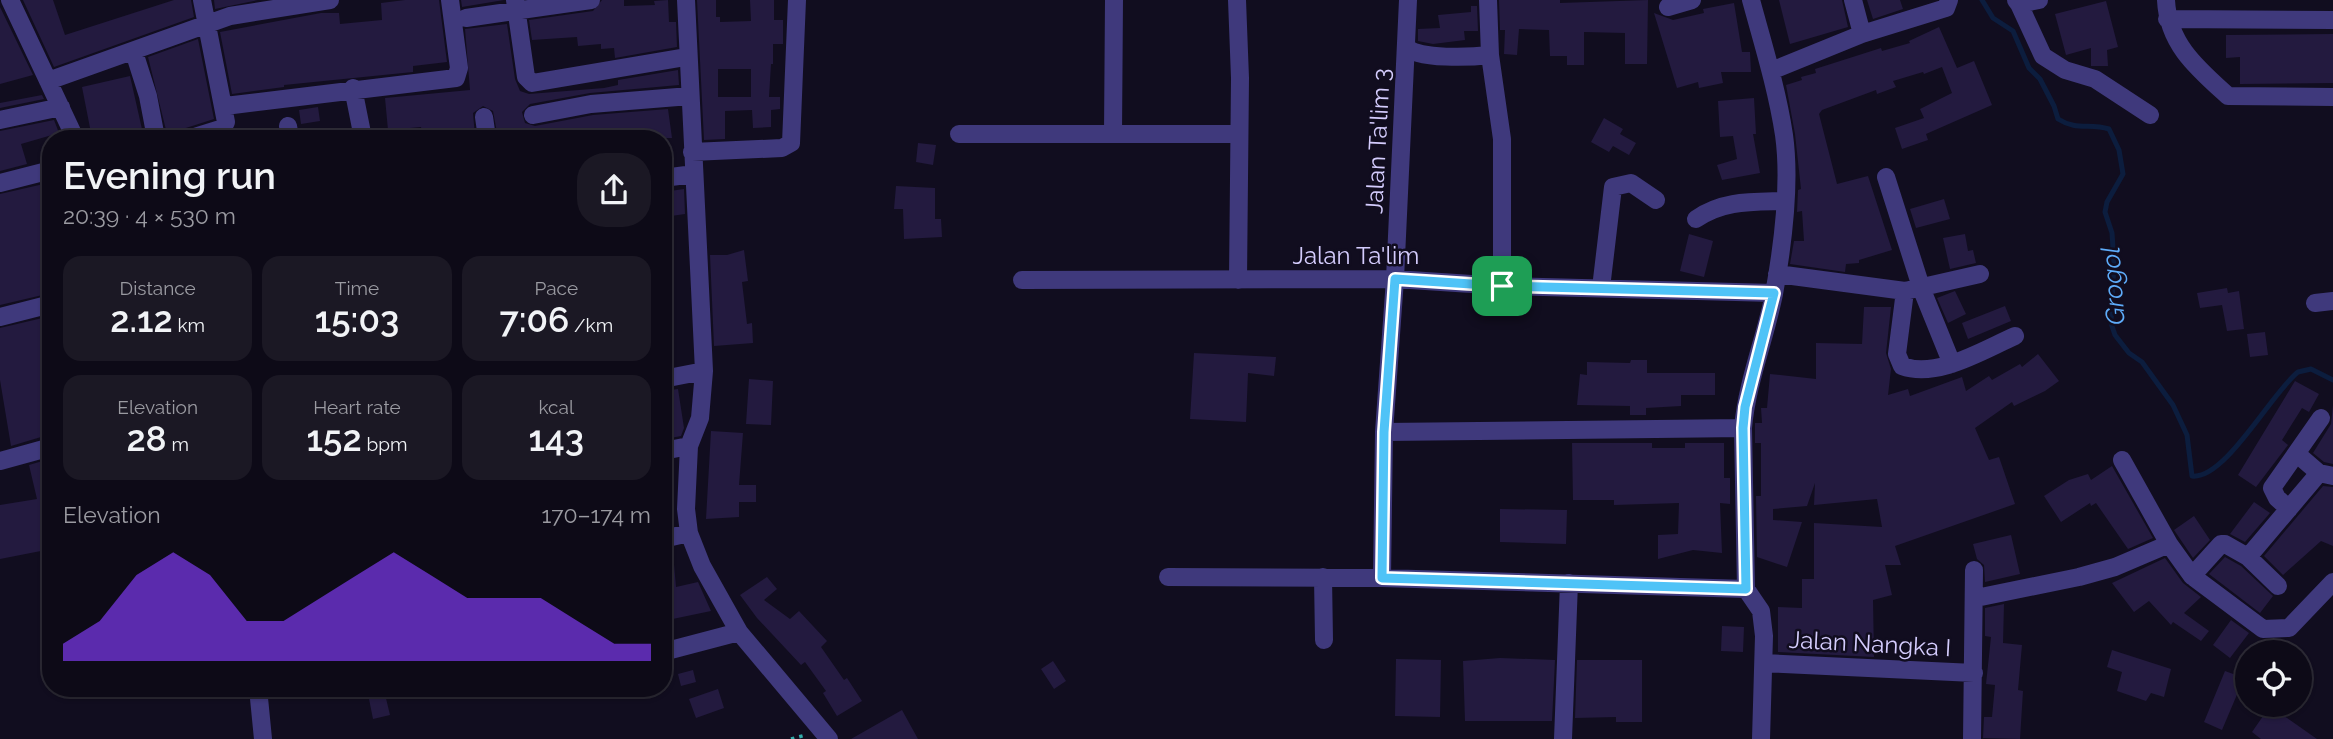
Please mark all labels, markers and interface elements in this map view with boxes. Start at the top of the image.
street label: Jalan Ta'lim 3 [1359,67,1396,215]
text: Evening run [63,153,276,198]
button: share [577,153,651,227]
text: 20:39 · 4 × 530 m [63,202,236,229]
street label: Jalan Ta'lim [1293,241,1419,270]
water label: Grogol [2095,246,2131,326]
pin [1472,256,1532,316]
icon: arrive [1483,267,1521,305]
text: Distance [120,277,196,299]
text: Time [335,277,379,299]
text: Pace [535,277,578,299]
text: 2.12 [110,299,173,340]
text: 15:03 [315,299,399,340]
text: 7:06 [500,299,569,340]
text: km [173,314,205,336]
text: /km [569,314,613,336]
text: Elevation [117,396,198,418]
text: Heart rate [313,396,401,418]
text: kcal [539,396,574,418]
text: 28 [126,418,167,459]
text: 152 [307,418,362,459]
text: 143 [529,418,584,459]
text: m [167,433,189,455]
text: bpm [362,433,407,455]
text: Elevation [63,501,161,528]
text: 170–174 m [542,501,651,528]
street label: Jalan Nangka I [1788,625,1952,662]
map controls [2235,640,2312,717]
button: locate [2235,640,2312,717]

